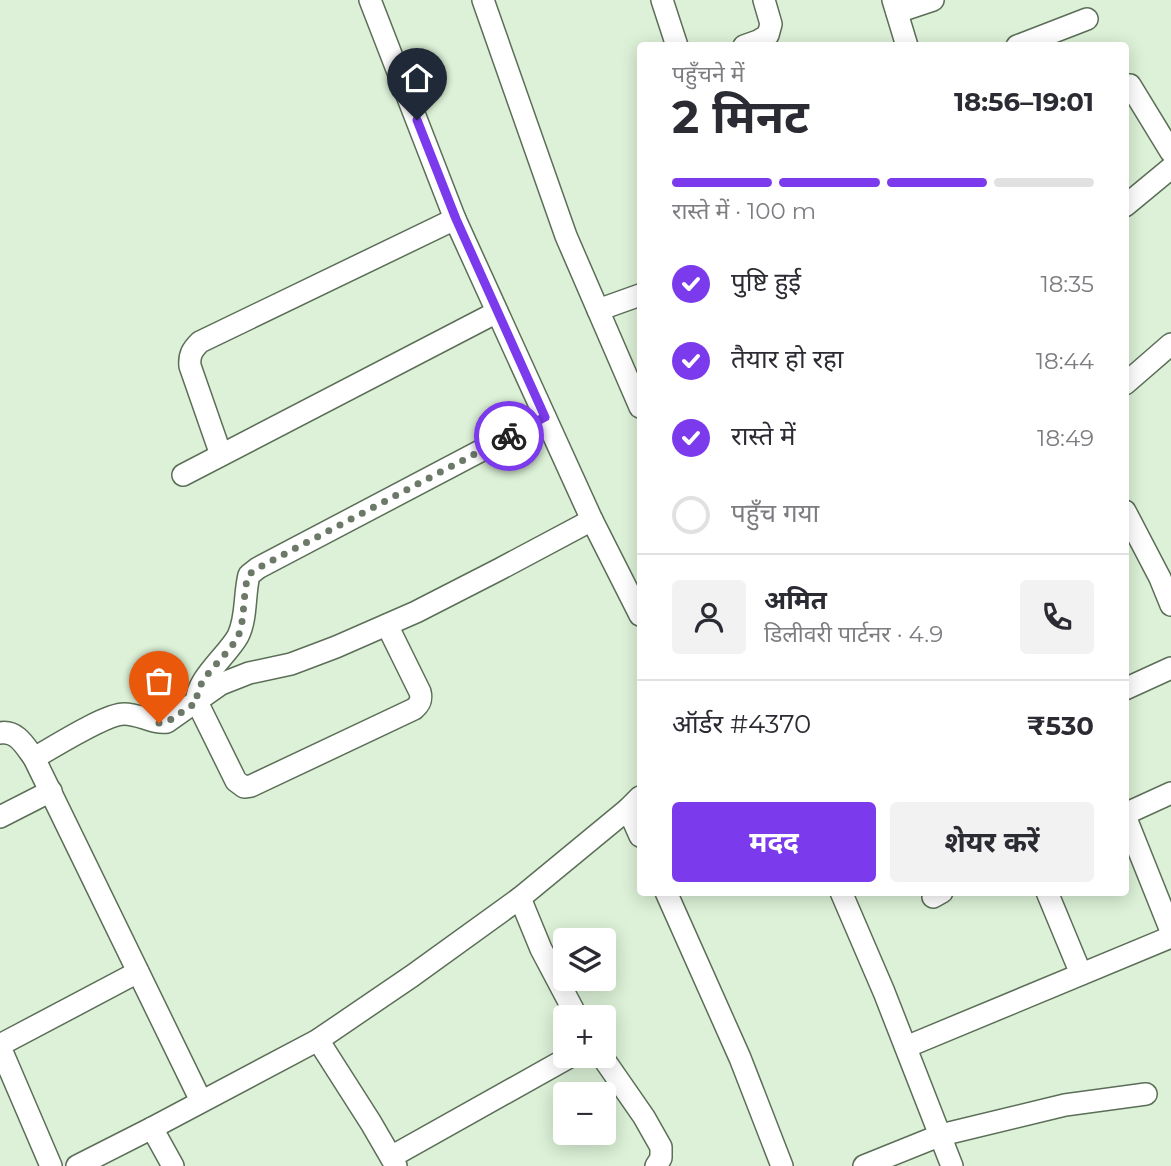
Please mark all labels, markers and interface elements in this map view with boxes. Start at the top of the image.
pin [387,48,447,120]
icon: home [398,59,436,97]
text: पहुँचने में [672,60,744,88]
text: 18:56–19:01 [954,86,1094,118]
text: 2 मिनट [672,88,809,145]
text: रास्ते में · 100 m [672,197,816,225]
icon: check [672,265,710,303]
text: पुष्टि हुई [731,266,801,298]
text: 18:35 [1040,270,1094,298]
icon: check [672,342,710,380]
text: तैयार हो रहा [731,343,844,375]
text: 18:44 [1036,347,1094,375]
courier [474,401,544,471]
icon: bike [490,417,528,455]
icon: check [672,419,710,457]
text: रास्ते में [731,420,796,452]
text: 18:49 [1037,424,1094,452]
text: पहुँच गया [731,497,819,529]
button: person [672,580,746,654]
button: phone [1020,580,1094,654]
text: अमित [764,584,827,616]
text: डिलीवरी पार्टनर · 4.9 [764,620,943,648]
pin [129,651,189,723]
icon: bag [140,662,178,700]
text: ऑर्डर #4370 [672,708,811,740]
text: ₹530 [1027,710,1094,742]
button: मदद [672,802,876,882]
button: शेयर करें [890,802,1094,882]
map controls [553,928,616,1145]
button: layers [553,928,616,991]
button: + [553,1005,616,1068]
button: − [553,1082,616,1145]

